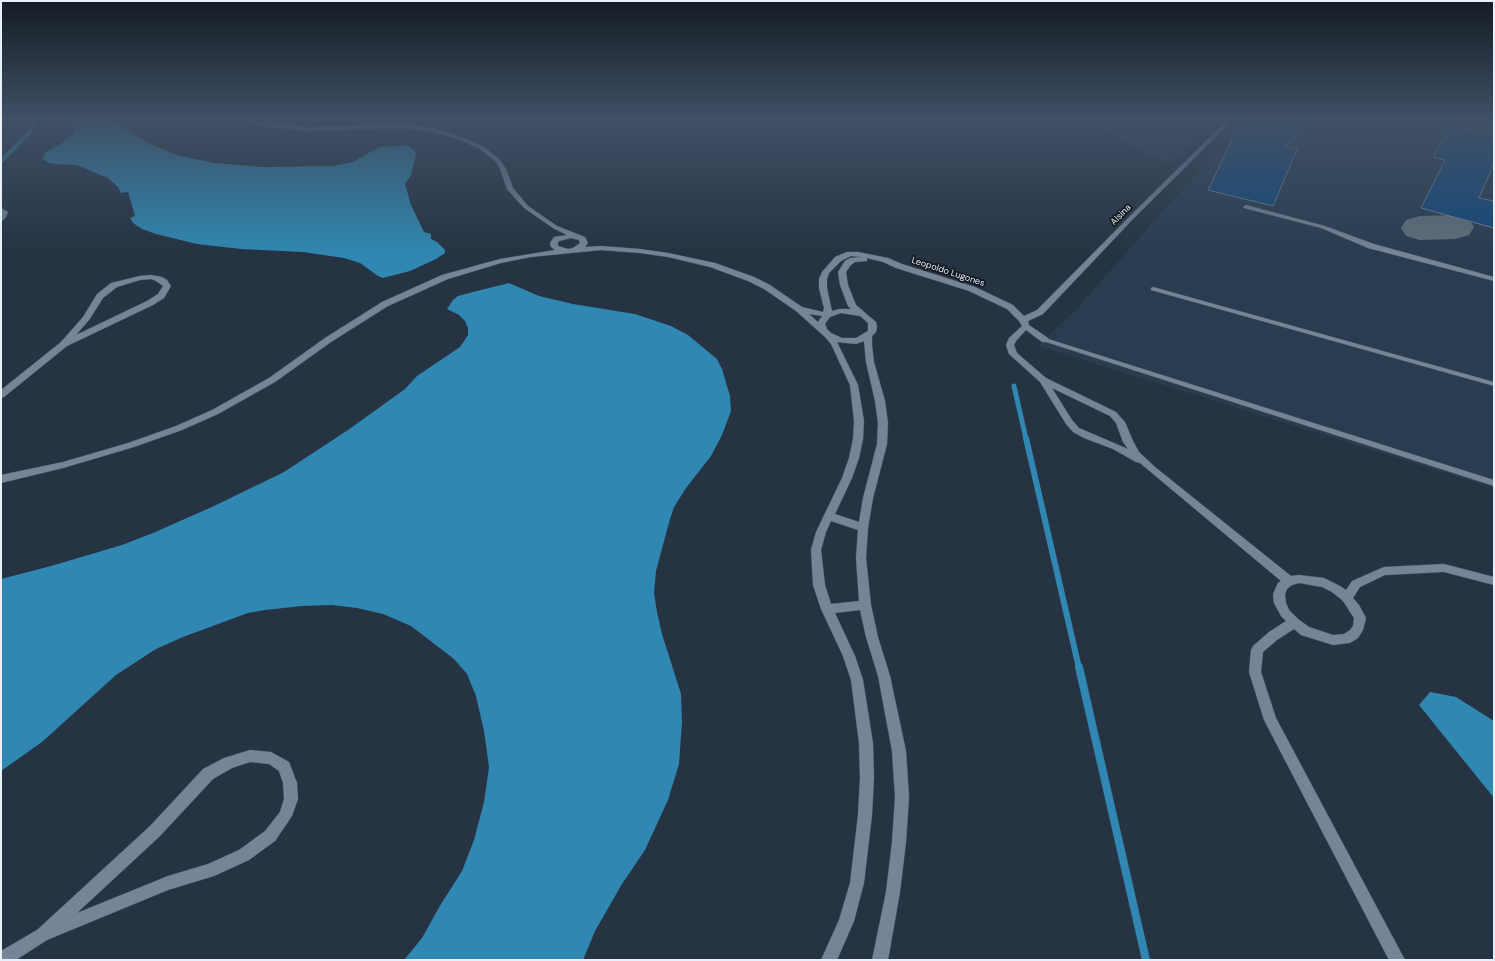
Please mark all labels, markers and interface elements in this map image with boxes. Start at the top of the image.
street label: Alsina [1109,202,1133,228]
street label: Leopoldo Lugones [910,255,986,289]

